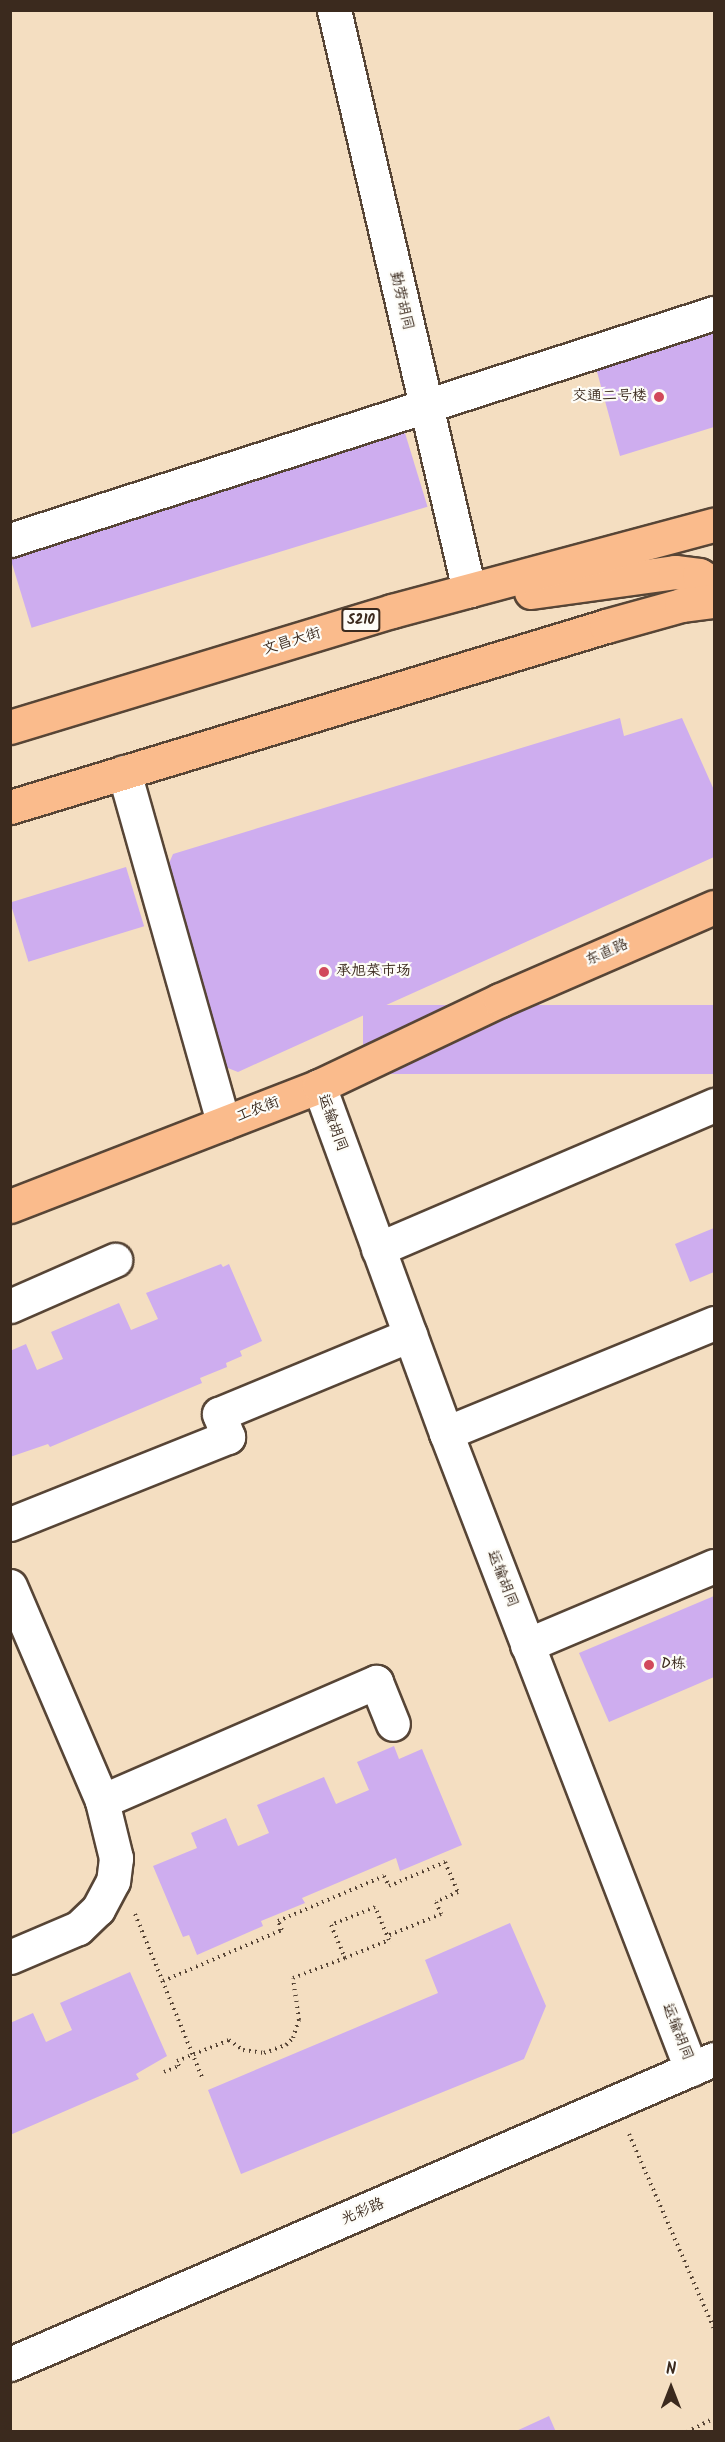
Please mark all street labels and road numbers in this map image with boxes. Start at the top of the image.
street label: 勤劳胡同 [385,270,417,332]
road number: S210 [340,609,382,631]
street label: 文昌大街 [261,625,323,659]
street label: 东直路 [583,936,631,970]
street label: 运输胡同 [313,1092,351,1154]
street label: 工农街 [234,1094,282,1126]
street label: 运输胡同 [483,1548,521,1610]
street label: 运输胡同 [658,2001,696,2063]
street label: 光彩路 [339,2195,387,2229]

